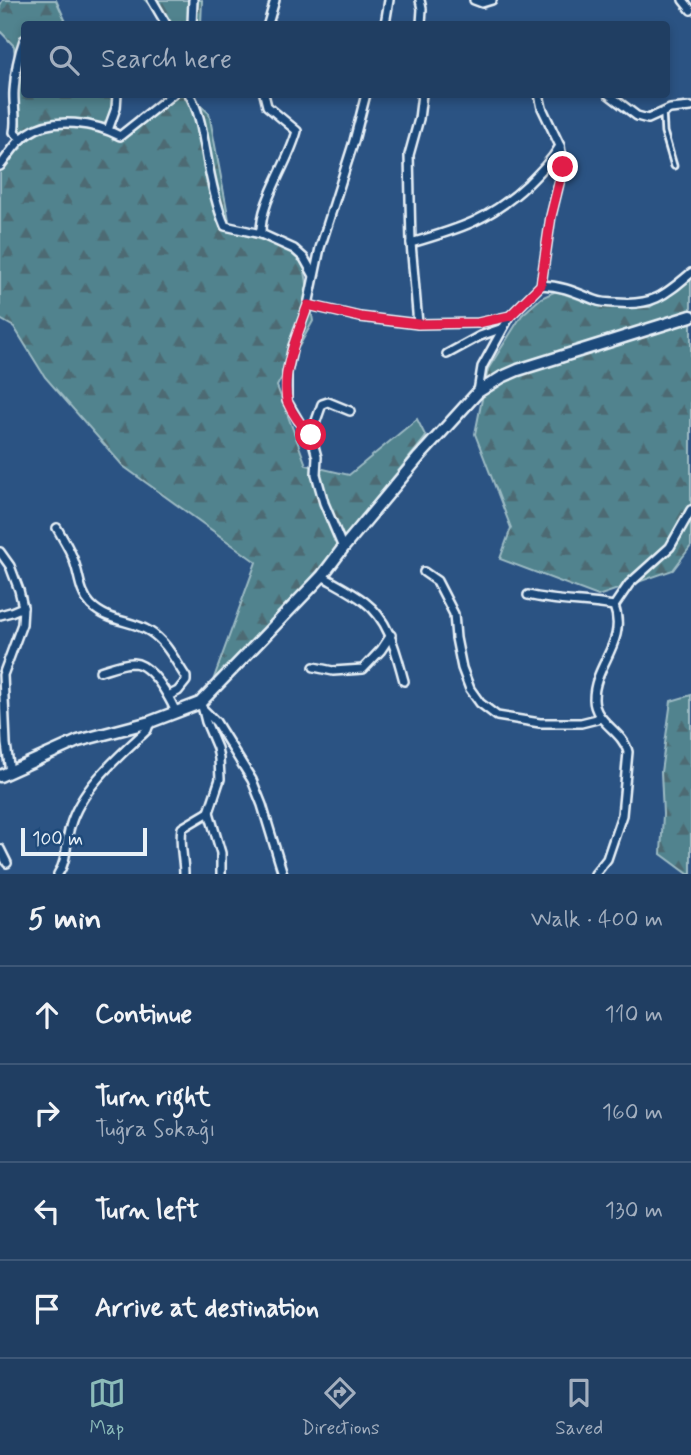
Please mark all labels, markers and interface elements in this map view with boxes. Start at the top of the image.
search box [21,21,670,98]
icon: search [45,41,83,79]
text: Search here [101,43,232,77]
route end [547,151,578,182]
route start [295,419,326,450]
scale bar [21,825,147,857]
text: 100 m [32,827,83,852]
text: 5 min [28,900,102,939]
text: Walk · 400 m [531,905,663,935]
icon: ahead [28,996,66,1034]
text: Continue [95,998,192,1032]
text: 110 m [604,1000,663,1030]
text: Turn right [95,1081,211,1115]
icon: right [28,1094,66,1132]
text: 160 m [602,1098,663,1128]
text: Tuğra Sokağı [95,1115,216,1145]
icon: left [28,1192,66,1230]
text: Turn left [95,1194,199,1228]
text: 130 m [605,1196,663,1226]
icon: arrive [28,1290,66,1328]
text: Arrive at destination [95,1292,319,1326]
tab: Map [88,1374,126,1441]
tab: Directions [301,1374,380,1441]
tab: Saved [555,1374,603,1441]

